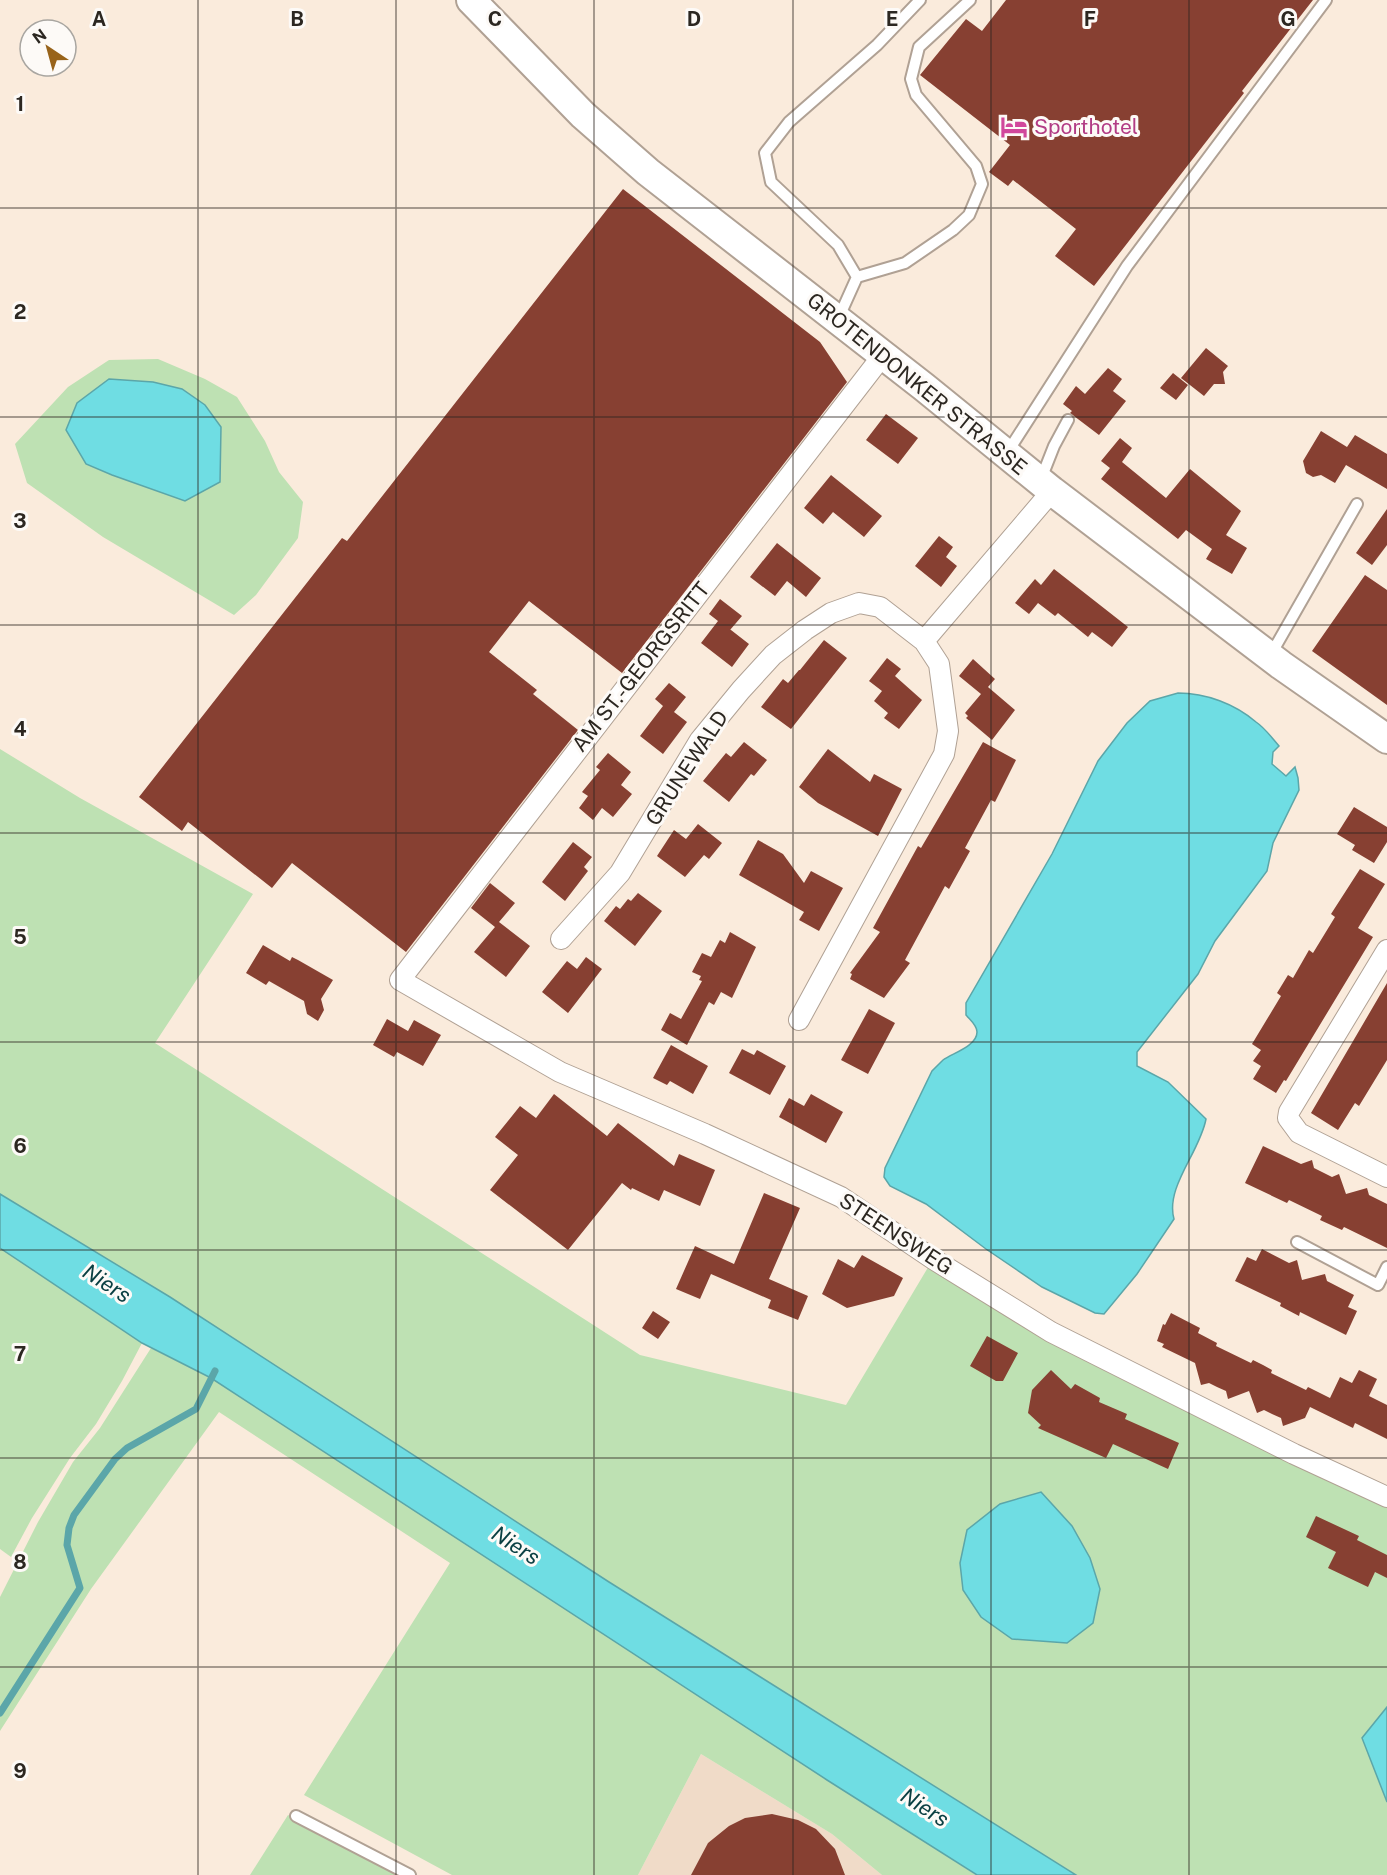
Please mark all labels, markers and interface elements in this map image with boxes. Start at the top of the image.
text: A [92,7,106,31]
text: B [290,7,304,31]
text: C [488,7,502,31]
text: D [687,7,701,31]
text: E [886,7,898,31]
text: F [1084,7,1096,31]
text: G [1280,7,1296,31]
north arrow [18,18,78,78]
text: N [29,25,50,48]
text: 1 [16,92,24,116]
hotel icon: Sporthotel [999,112,1029,142]
place label: Sporthotel [1034,114,1138,139]
street label: GROTENDONKER STRASSE [802,287,1032,480]
text: 2 [14,300,26,324]
text: 3 [13,509,27,533]
street label: AM ST.-GEORGSRITT [567,577,715,757]
street label: GRUNEWALD [640,706,733,830]
text: 4 [13,717,27,741]
text: 5 [13,925,27,949]
text: 6 [13,1134,27,1158]
street label: STEENSWEG [835,1188,958,1280]
water label: Niers [78,1258,136,1308]
text: 7 [14,1342,26,1366]
water label: Niers [487,1520,545,1570]
text: 8 [13,1550,27,1574]
text: 9 [13,1759,27,1783]
water label: Niers [896,1782,954,1832]

